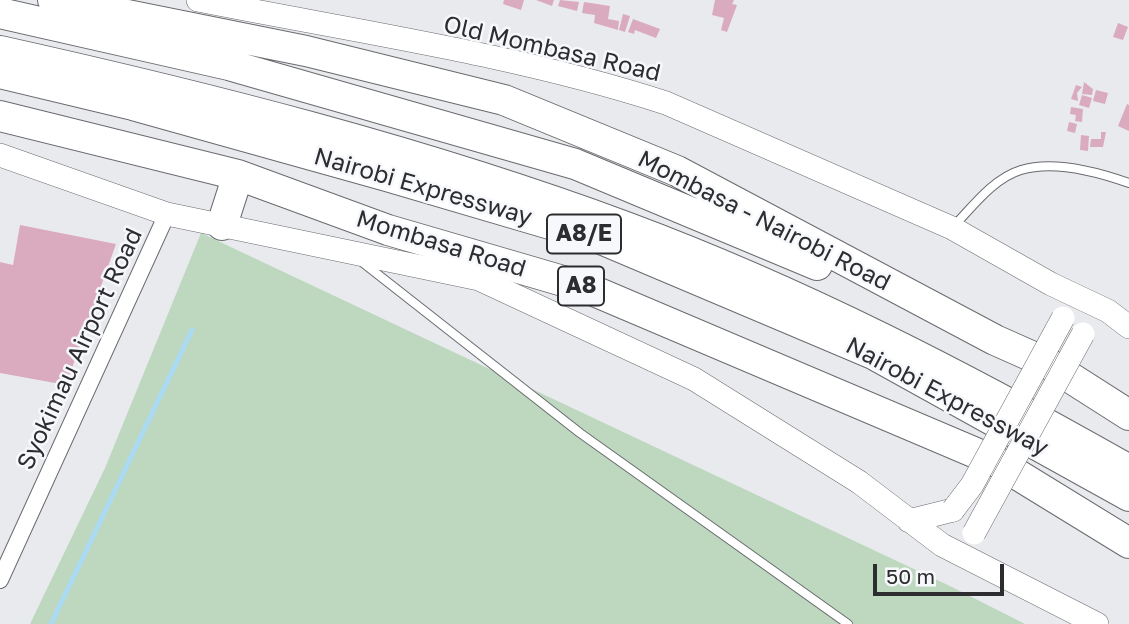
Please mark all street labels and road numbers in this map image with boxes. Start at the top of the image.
street label: Old Mombasa Road [441,10,663,88]
street label: Nairobi Expressway [311,142,535,232]
street label: Mombasa - Nairobi Road [633,145,895,297]
street label: Mombasa Road [353,205,529,283]
road number: A8/E [547,215,621,254]
street label: Syokimau Airport Road [11,224,149,474]
road number: A8 [558,266,604,306]
street label: Nairobi Expressway [841,331,1053,463]

